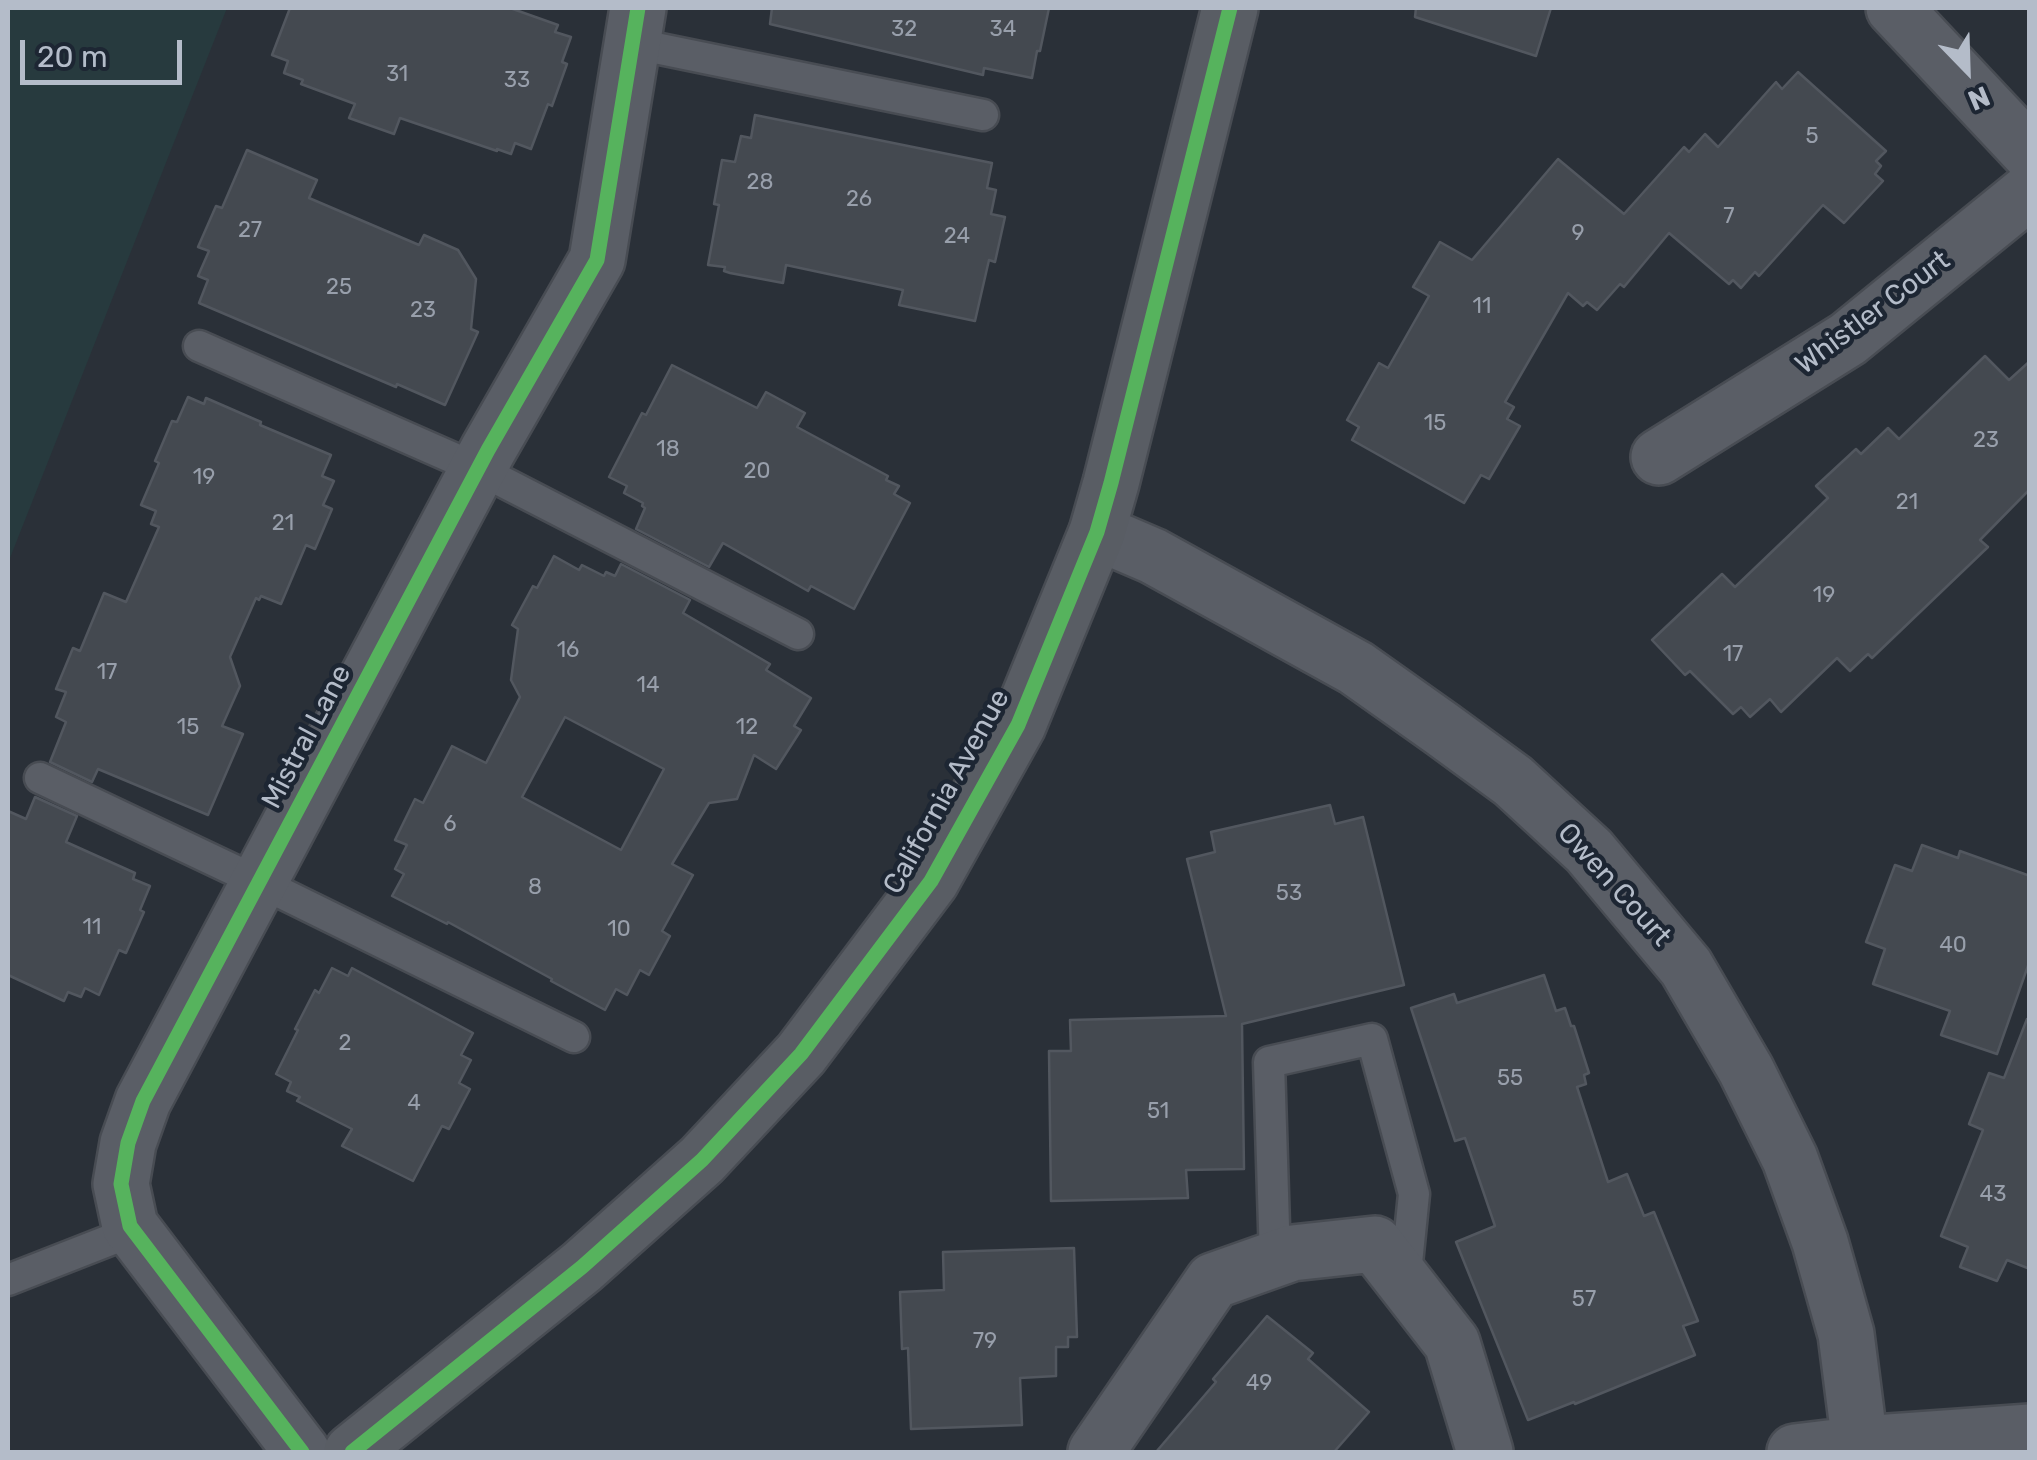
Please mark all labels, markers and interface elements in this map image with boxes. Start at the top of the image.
house number: 32 [891,17,917,43]
house number: 34 [990,17,1016,43]
scale bar [25,20,188,82]
north arrow [1917,20,2017,120]
text: 20 m [37,39,108,75]
house number: 31 [386,62,408,88]
house number: 33 [504,68,530,94]
text: N [1963,79,1995,117]
house number: 5 [1805,124,1819,150]
house number: 28 [747,170,773,196]
house number: 26 [846,187,872,213]
house number: 7 [1723,204,1735,230]
house number: 27 [238,218,262,244]
house number: 9 [1571,221,1585,247]
house number: 24 [944,224,970,250]
street label: Whistler Court [1789,244,1957,382]
house number: 25 [326,275,352,301]
house number: 11 [1473,294,1491,320]
house number: 23 [410,298,436,324]
house number: 15 [1424,411,1446,437]
house number: 23 [1973,428,1999,454]
house number: 18 [656,437,680,463]
house number: 20 [744,459,770,485]
house number: 19 [193,465,215,491]
house number: 21 [1896,490,1918,516]
house number: 21 [272,511,294,537]
house number: 19 [1813,583,1835,609]
house number: 16 [557,638,579,664]
house number: 17 [1723,642,1743,668]
house number: 17 [97,660,117,686]
street label: Mistral Lane [255,660,359,814]
house number: 14 [636,673,660,699]
street label: California Avenue [877,684,1017,900]
house number: 15 [177,715,199,741]
house number: 12 [736,715,758,741]
house number: 6 [443,812,457,838]
street label: Owen Court [1550,817,1678,953]
house number: 8 [528,875,542,901]
house number: 53 [1276,881,1302,907]
house number: 11 [83,915,101,941]
house number: 10 [607,917,631,943]
house number: 40 [1939,933,1967,959]
house number: 2 [339,1031,351,1057]
house number: 55 [1497,1066,1523,1092]
house number: 4 [407,1091,421,1117]
house number: 51 [1147,1099,1169,1125]
house number: 43 [1980,1182,2006,1208]
house number: 57 [1572,1287,1596,1313]
house number: 79 [973,1329,997,1355]
house number: 49 [1246,1371,1272,1397]

